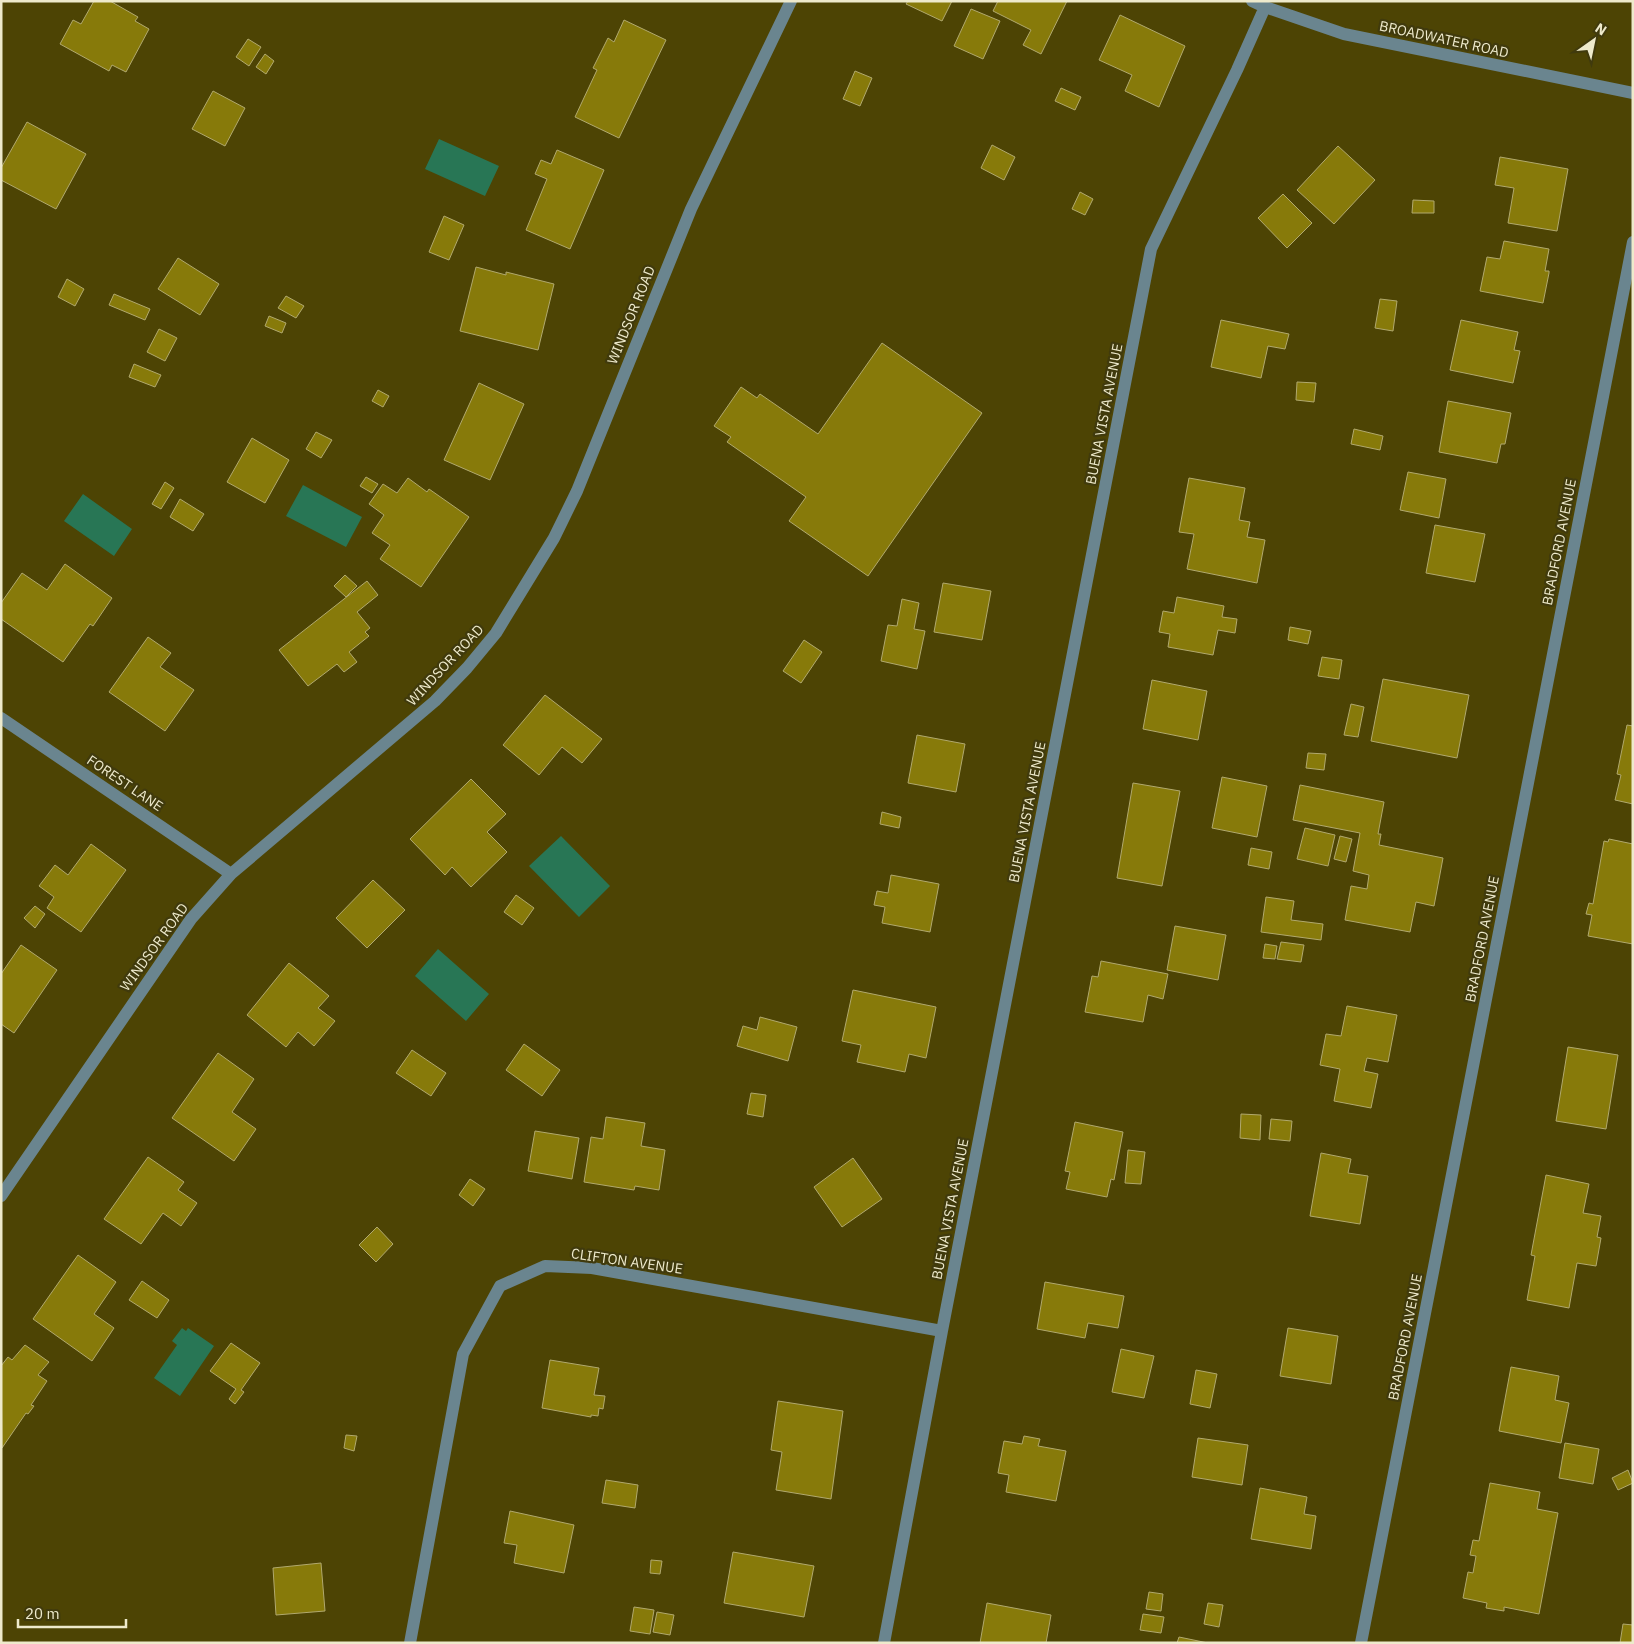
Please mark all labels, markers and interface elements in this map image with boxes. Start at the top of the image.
north arrow [1569,15,1619,65]
street label: BROADWATER ROAD [1378,16,1510,62]
text: N [1592,19,1610,39]
street label: WINDSOR ROAD [603,263,659,367]
street label: BUENA VISTA AVENUE [1082,342,1126,486]
street label: BRADFORD AVENUE [1538,477,1580,607]
street label: WINDSOR ROAD [403,621,487,709]
street label: BUENA VISTA AVENUE [1005,740,1049,884]
street label: FOREST LANE [83,751,167,815]
street label: BRADFORD AVENUE [1461,874,1503,1004]
street label: WINDSOR ROAD [116,899,192,995]
street label: BUENA VISTA AVENUE [928,1137,972,1281]
street label: CLIFTON AVENUE [570,1244,684,1278]
street label: BRADFORD AVENUE [1384,1272,1426,1402]
scale bar [18,1596,125,1628]
text: 20 m [25,1604,60,1623]

